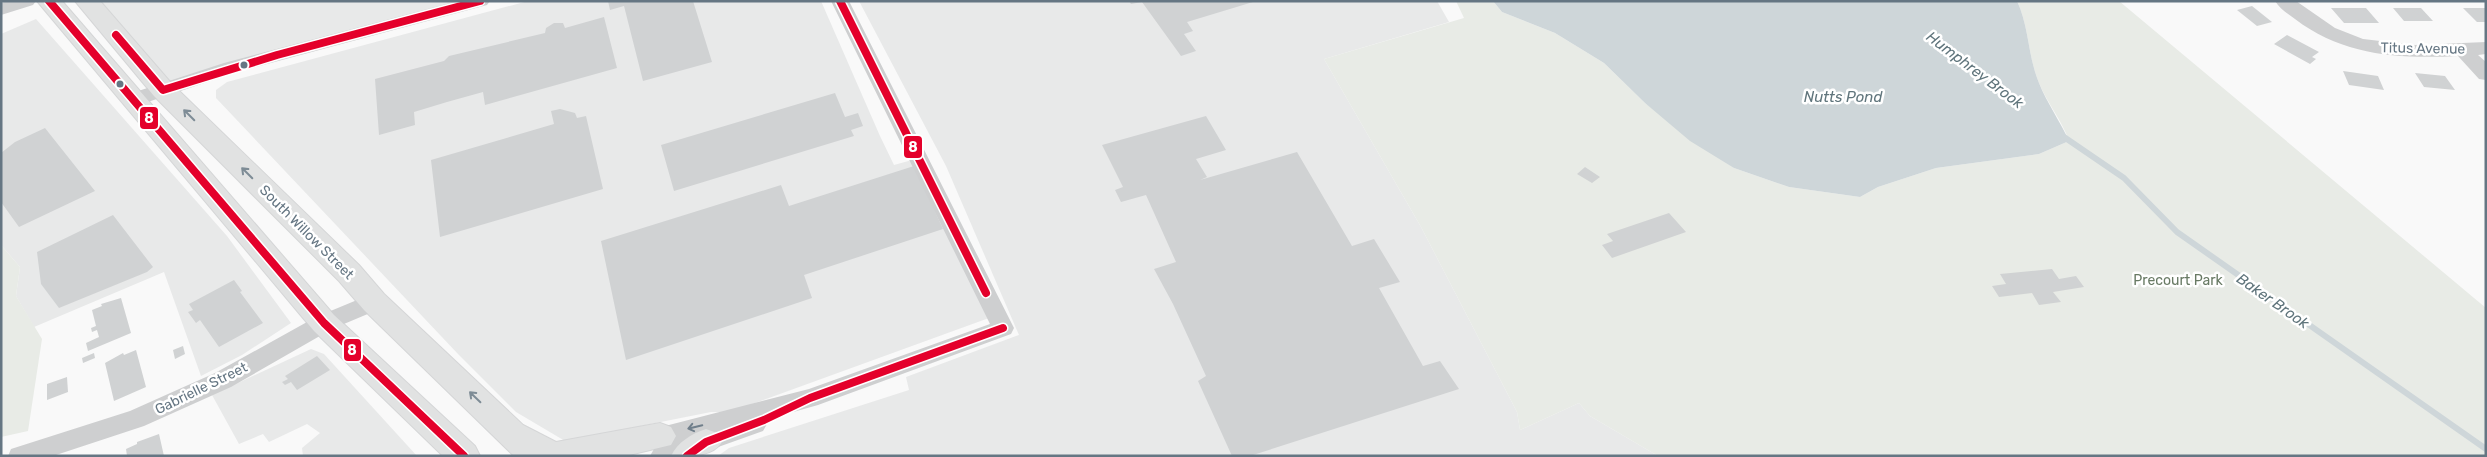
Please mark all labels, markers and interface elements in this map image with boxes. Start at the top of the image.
water label: Humphrey Brook [1923,28,2027,113]
street label: Titus Avenue [2381,39,2466,58]
unlabelled marker [239,60,249,70]
unlabelled marker [115,79,125,89]
water label: Nutts Pond [1804,88,1883,106]
line badge: 8 [139,106,159,130]
one-way arrow [182,109,195,121]
text: 8 [144,110,154,127]
line badge: 8 [903,135,923,159]
text: 8 [908,139,918,156]
one-way arrow [241,166,253,179]
street label: South Willow Street [256,182,358,283]
water label: Baker Brook [2233,269,2313,333]
park label: Precourt Park [2133,272,2224,289]
line badge: 8 [343,338,362,362]
text: 8 [347,342,357,359]
street label: Gabrielle Street [152,359,251,418]
one-way arrow [468,391,481,403]
one-way arrow [687,423,703,432]

